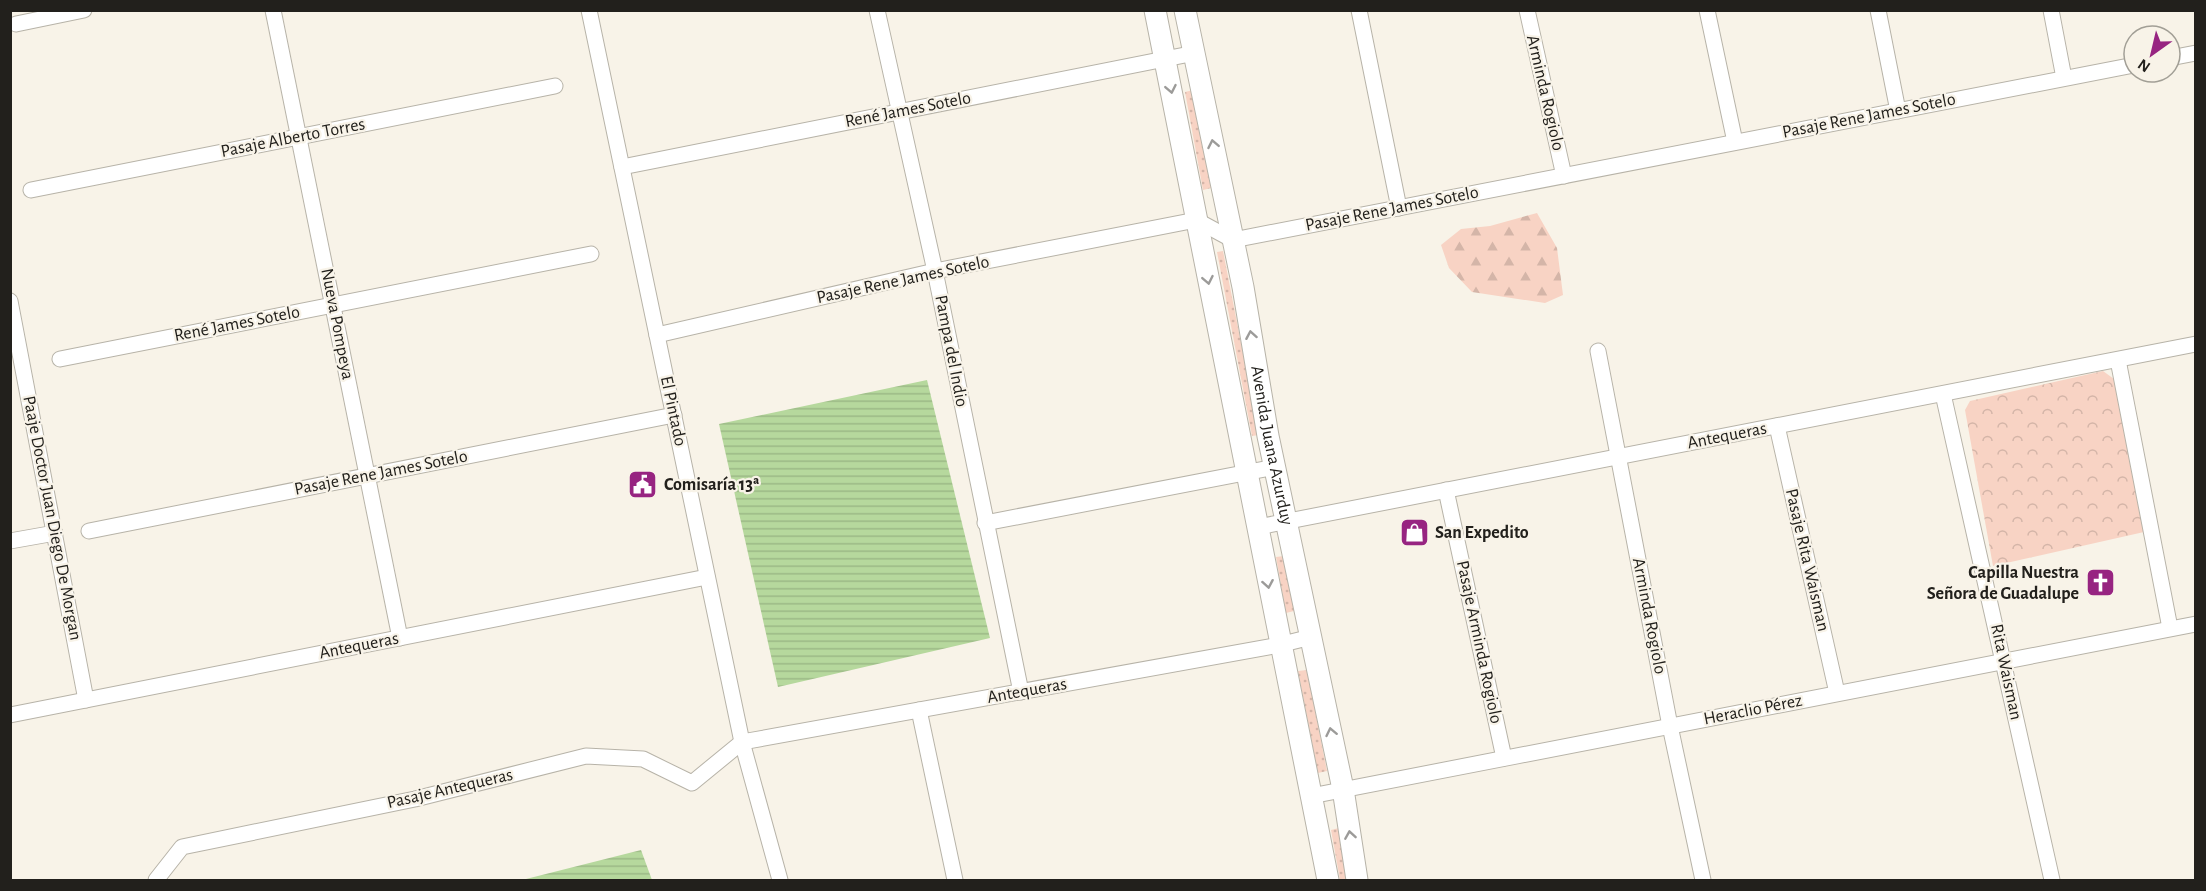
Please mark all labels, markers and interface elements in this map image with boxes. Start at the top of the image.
north arrow [2122,24,2182,84]
street label: Arminda Rogiolo [1523,33,1567,153]
text: N [2135,56,2153,75]
one-way arrow [1164,83,1177,93]
street label: René James Sotelo [843,89,973,131]
street label: Pasaje Rene James Sotelo [1781,90,1957,142]
street label: Pasaje Alberto Torres [219,115,367,161]
one-way arrow [1207,139,1220,149]
street label: Pasaje Rene James Sotelo [1304,183,1480,235]
street label: Pasaje Rene James Sotelo [815,253,991,307]
street label: Nueva Pompeya [317,267,357,381]
one-way arrow [1201,275,1214,285]
street label: Pampa del Indio [931,294,971,409]
street label: René James Sotelo [172,303,302,345]
one-way arrow [1245,330,1258,340]
street label: Avenida Juana Azurduy [1247,364,1296,527]
street label: El Pintado [657,374,689,448]
street label: Paaje Doctor Juan Diego De Morgan [19,394,85,642]
street label: Antequeras [1686,419,1768,453]
street label: Pasaje Rene James Sotelo [293,447,469,499]
public building icon: Comisaría 13ª [627,469,659,501]
place label: Comisaría 13ª [664,476,759,494]
street label: Pasaje Rita Waisman [1782,487,1832,633]
shop icon: San Expedito [1398,517,1430,549]
place label: San Expedito [1435,524,1529,542]
street label: Arminda Rogiolo [1629,556,1669,676]
street label: Pasaje Arminda Rogiolo [1453,559,1505,725]
place label: Capilla Nuestra Señora de Guadalupe [1927,564,2079,603]
church icon: Capilla Nuestra Señora de Guadalupe [2084,567,2116,599]
one-way arrow [1262,580,1274,589]
street label: Rita Waisman [1987,622,2025,722]
street label: Antequeras [318,629,400,663]
street label: Antequeras [986,675,1068,707]
street label: Heraclio Pérez [1702,692,1804,728]
one-way arrow [1325,727,1338,737]
street label: Pasaje Antequeras [385,766,515,812]
one-way arrow [1344,830,1357,840]

